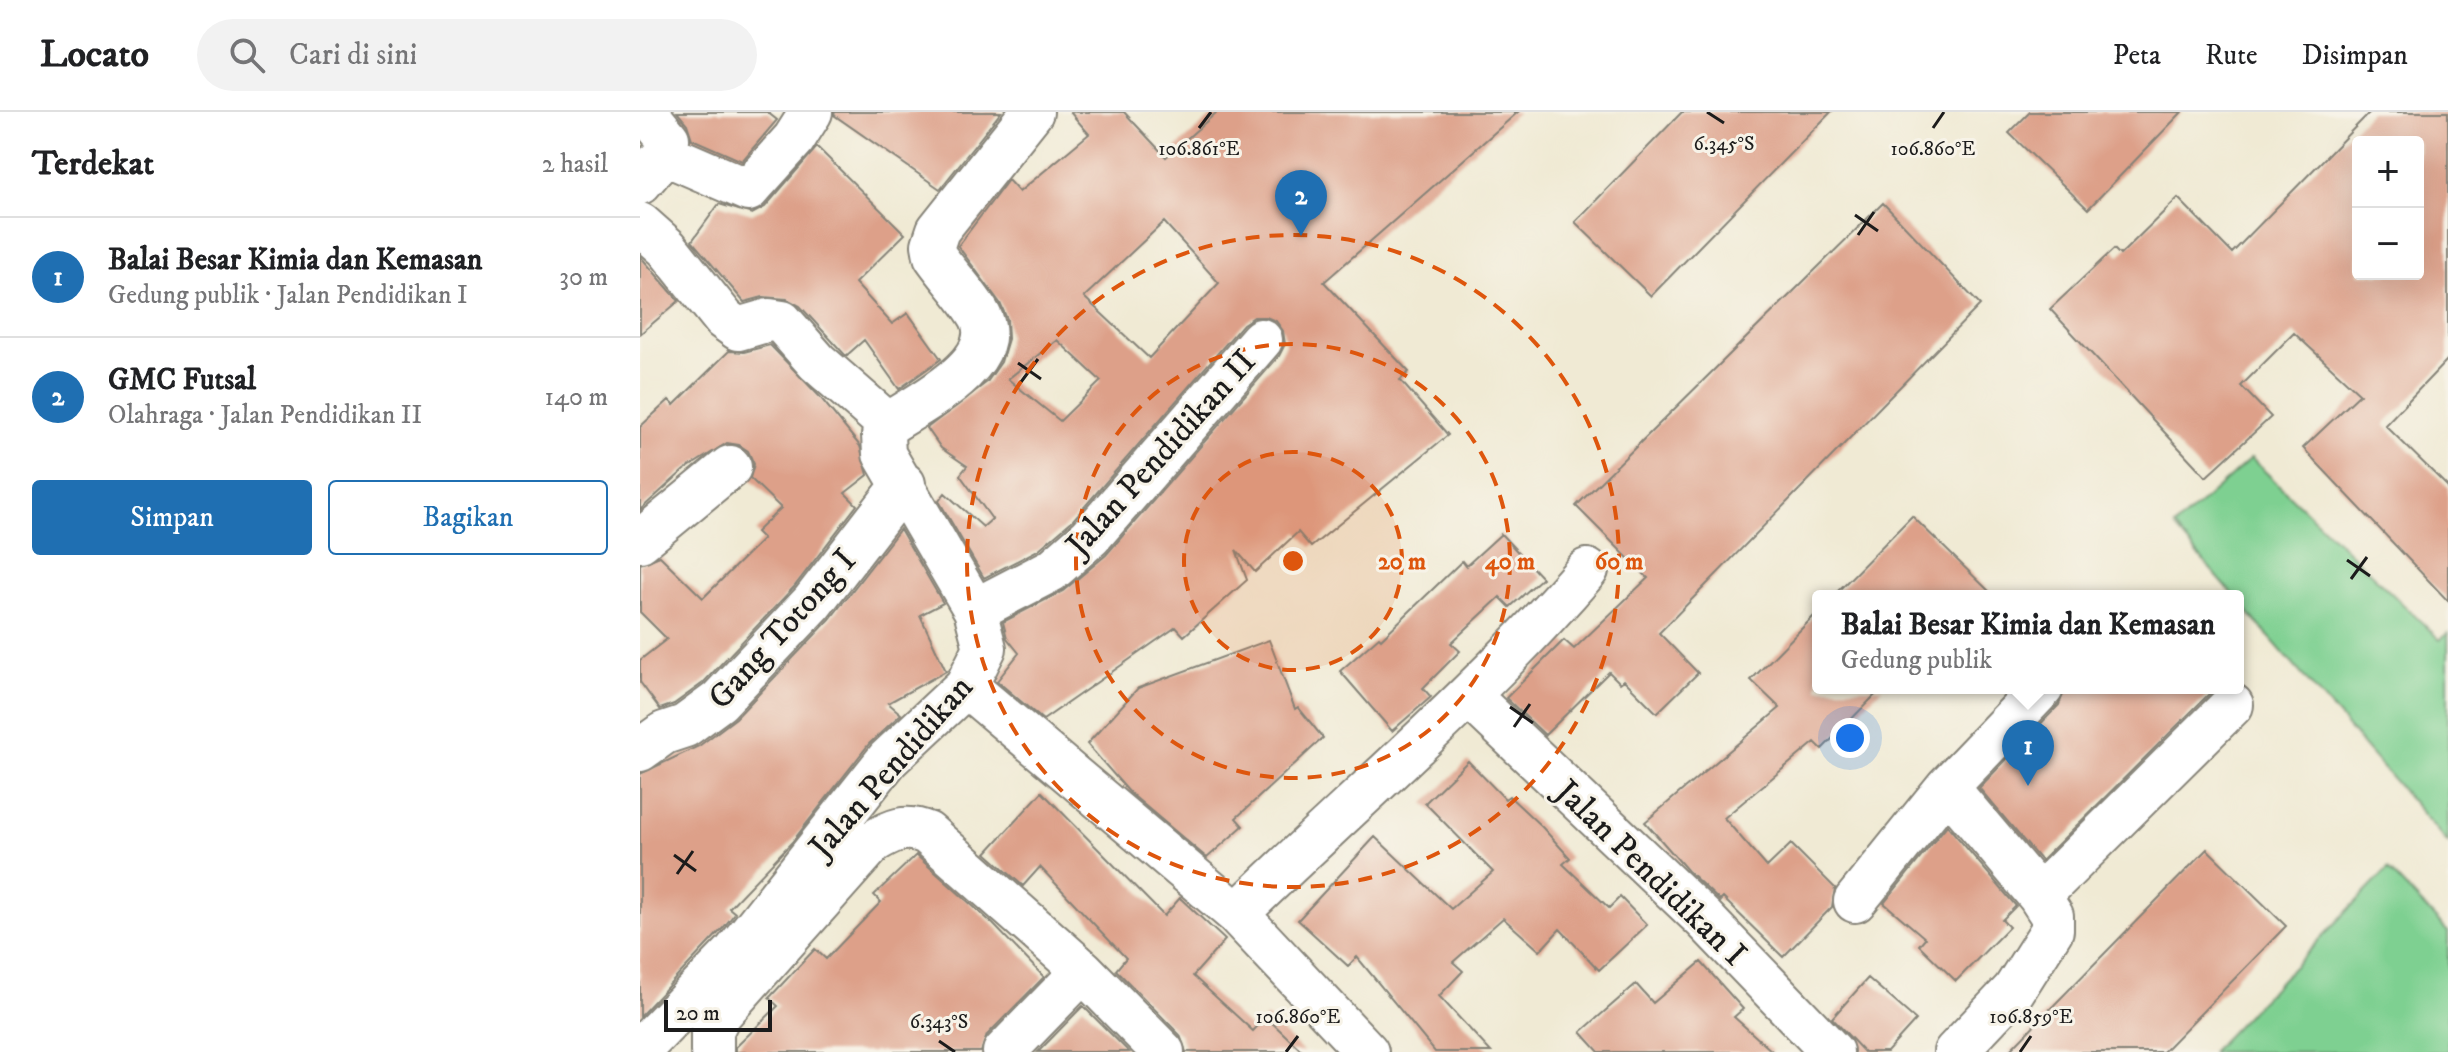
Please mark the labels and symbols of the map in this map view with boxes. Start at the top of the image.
text: 6.345°S [1694,132,1754,157]
text: 106.861°E [1158,137,1240,162]
text: 106.860°E [1891,137,1975,162]
pin: 2 [1275,170,1327,236]
street label: Jalan Pendidikan II [1056,341,1265,568]
street label: Gang Totong I [699,540,866,718]
centre of rings [1279,547,1307,575]
text: 20 m [1378,547,1426,577]
text: 40 m [1485,547,1535,577]
text: 60 m [1595,547,1643,577]
street label: Jalan Pendidikan [799,667,982,870]
your location [1830,718,1870,758]
pin: 1 [2002,720,2054,786]
street label: Jalan Pendidikan I [1544,769,1755,975]
scale bar [664,996,772,1032]
text: 106.860°E [1256,1005,1340,1030]
text: 106.859°E [1989,1005,2073,1030]
text: 6.343°S [910,1010,968,1035]

